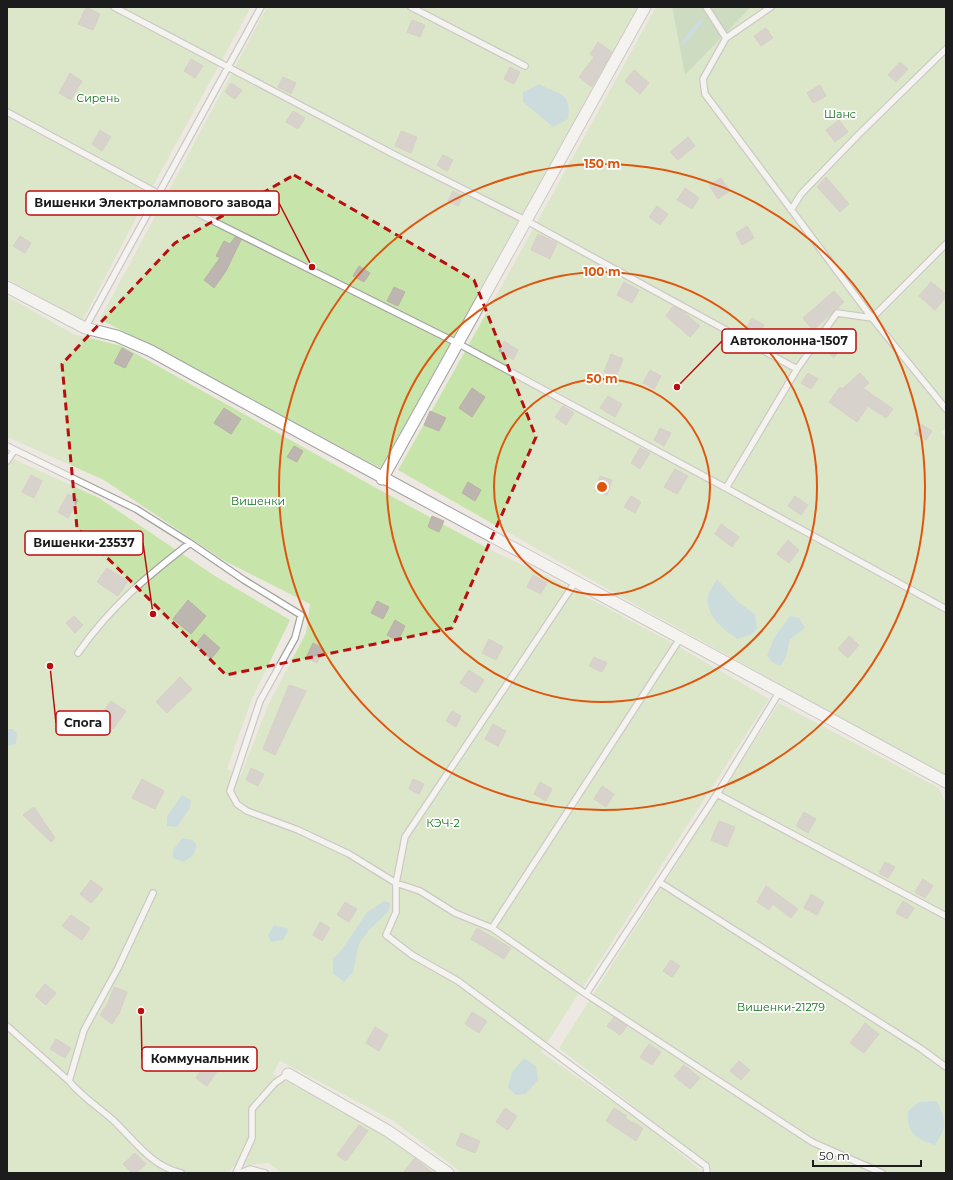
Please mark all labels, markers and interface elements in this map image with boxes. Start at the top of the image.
park label: Сирень [76,91,120,105]
park label: Шанс [824,107,856,121]
text: 150 m [584,156,620,171]
callout: Вишенки Электролампового завода [26,191,279,215]
text: Вишенки Электролампового завода [34,195,272,210]
text: 100 m [584,264,620,279]
callout: Автоколонна-1507 [722,329,856,353]
text: Автоколонна-1507 [730,333,848,348]
text: 50 m [586,371,618,386]
centre of rings [595,480,609,494]
park label: Вишенки [231,494,285,508]
callout: Вишенки-23537 [25,531,143,555]
text: Вишенки-23537 [33,535,135,550]
callout: Спога [56,711,110,735]
text: Спога [64,715,102,730]
park label: КЭЧ-2 [426,816,460,830]
park label: Вишенки-21279 [737,1000,825,1014]
callout: Коммунальник [142,1047,257,1071]
text: Коммунальник [151,1051,250,1066]
scale bar [813,1142,921,1168]
text: 50 m [819,1148,850,1163]

